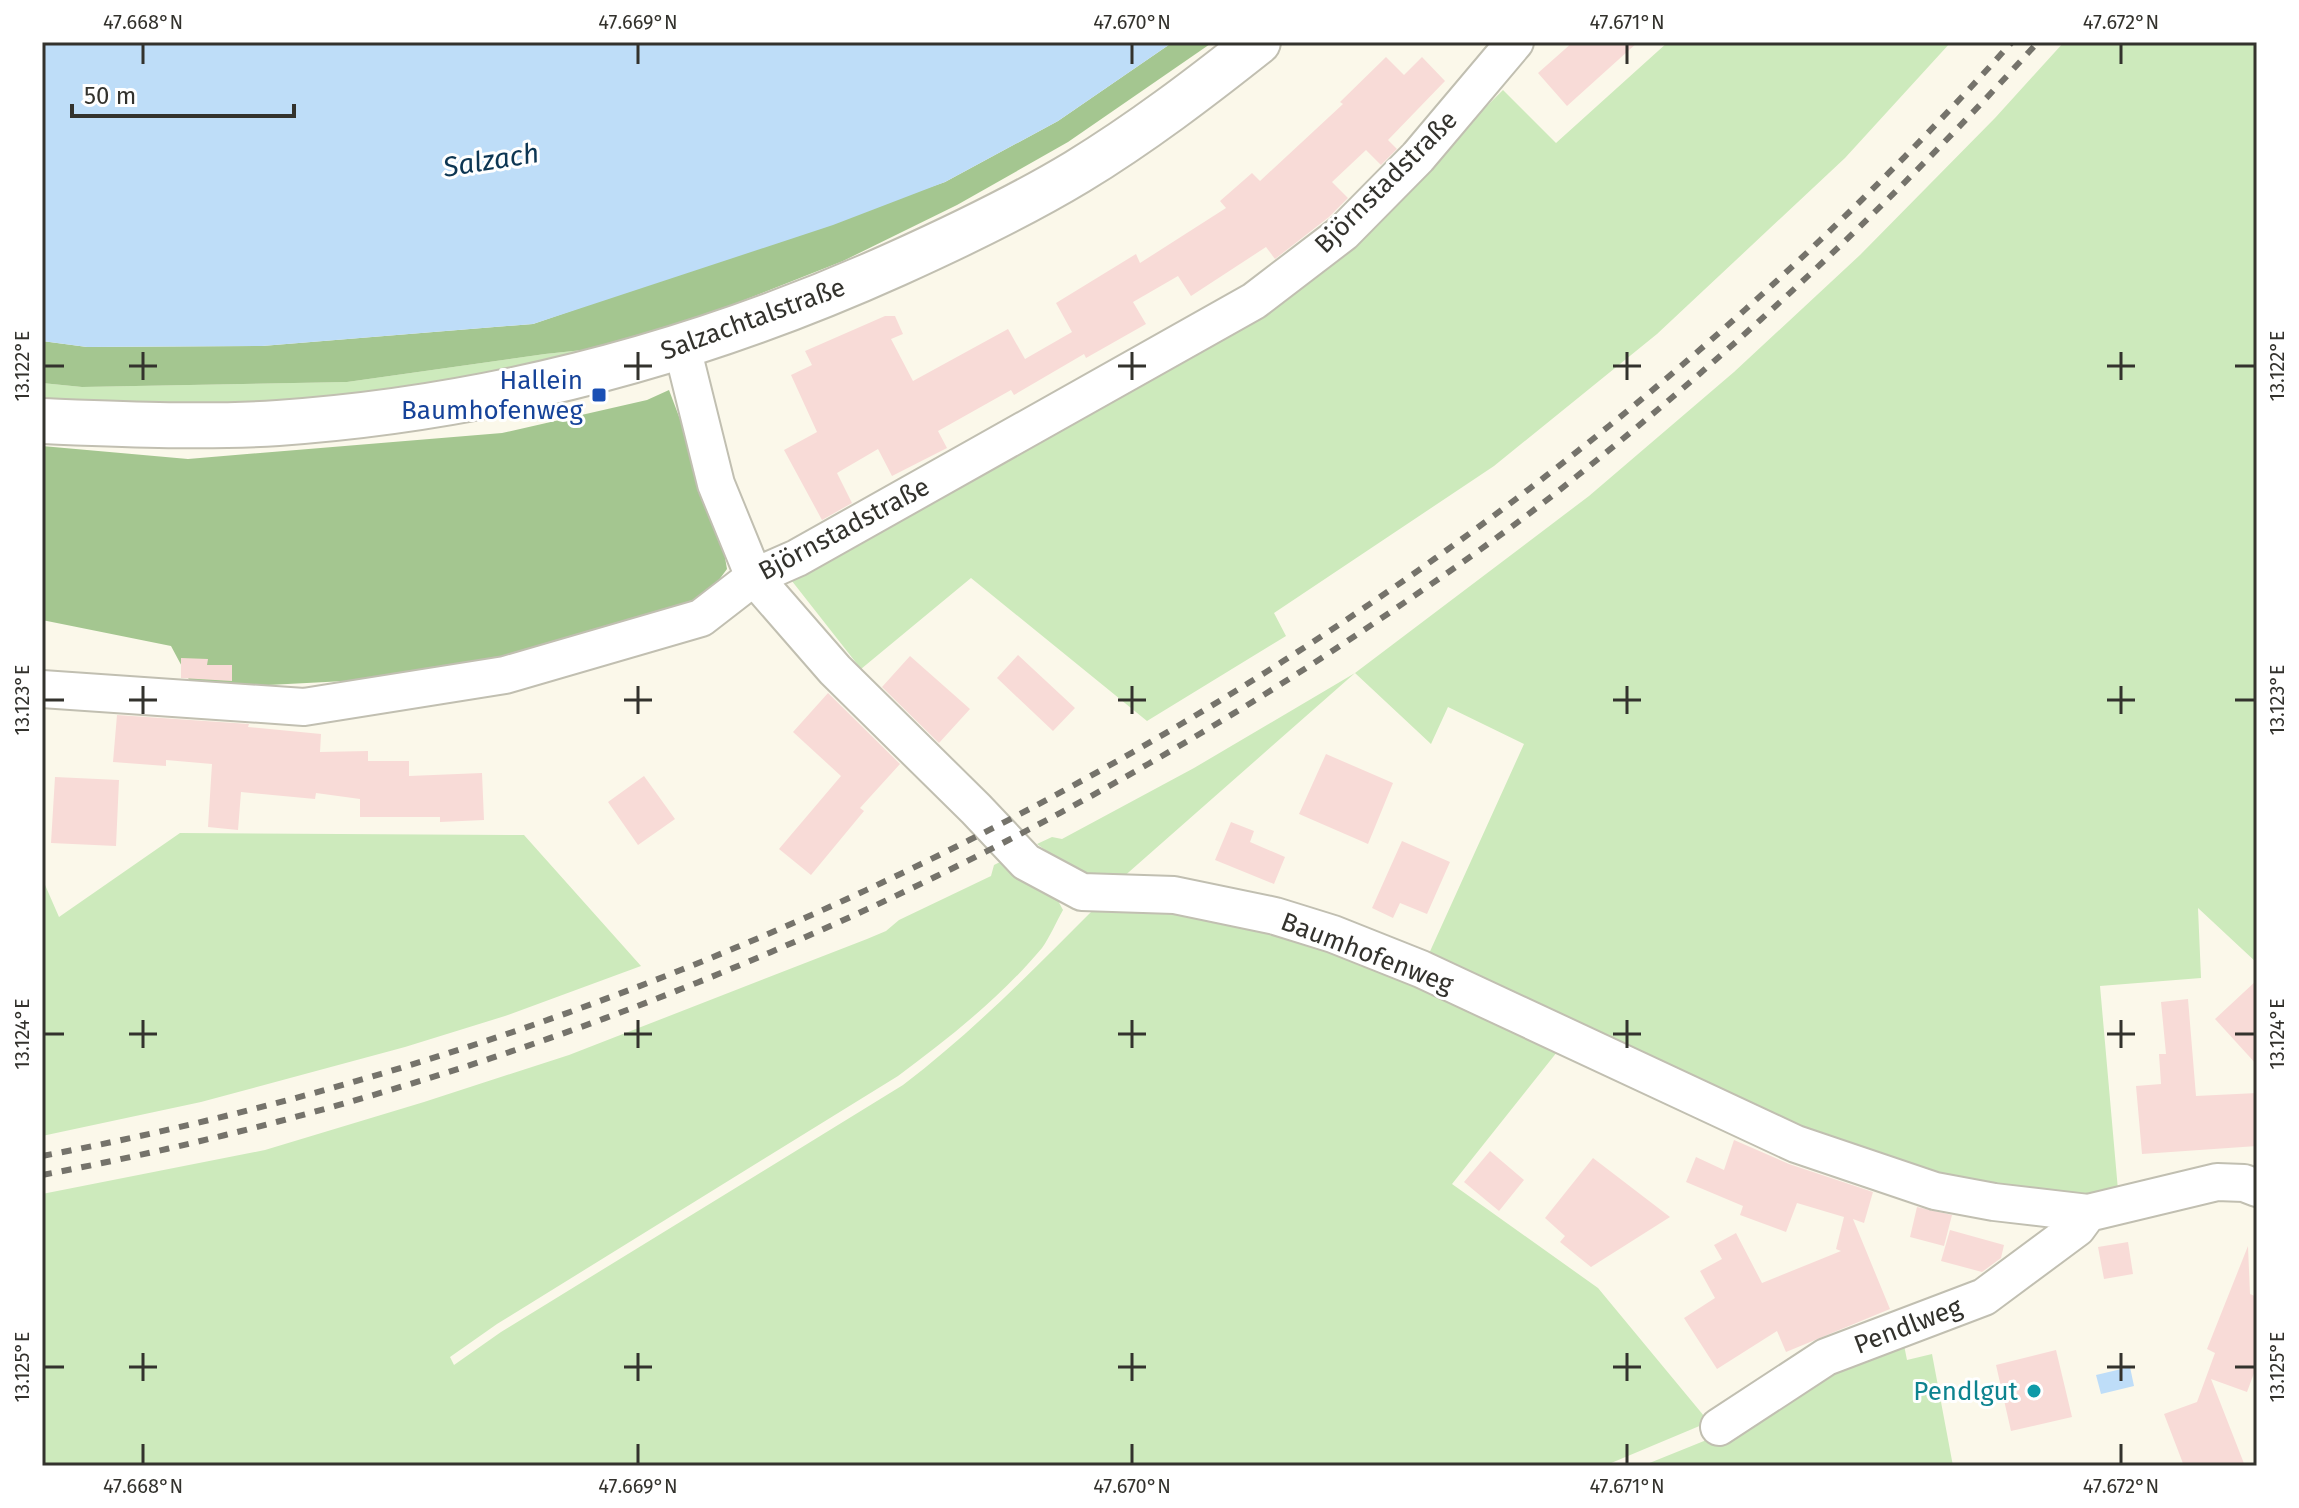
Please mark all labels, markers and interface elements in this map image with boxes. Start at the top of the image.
text: 47.668°N [103,10,183,34]
text: 47.669°N [598,10,678,34]
text: 47.670°N [1093,10,1171,34]
text: 47.671°N [1589,10,1665,34]
text: 47.672°N [2083,10,2159,34]
scale bar [72,68,294,118]
text: 50 m [84,82,136,110]
street label: Björnstadstraße [1308,104,1464,260]
water label: Salzach [440,136,541,184]
street label: Salzachtalstraße [657,271,849,367]
text: 13.122°E [10,330,34,402]
text: 13.122°E [2265,330,2289,402]
place label: Hallein Baumhofenweg [401,365,583,426]
marker: Hallein Baumhofenweg [590,386,608,404]
street label: Björnstadstraße [753,471,935,587]
text: 13.123°E [10,664,34,736]
text: 13.123°E [2265,664,2289,736]
street label: Baumhofenweg [1276,906,1458,1000]
text: 13.124°E [10,998,34,1070]
text: 13.124°E [2265,998,2289,1070]
street label: Pendlweg [1850,1291,1967,1361]
text: 13.125°E [10,1332,34,1402]
text: 13.125°E [2265,1332,2289,1402]
place label: Pendlgut [1913,1376,2019,1407]
marker: Pendlgut [2025,1382,2043,1400]
text: 47.668°N [103,1474,183,1498]
text: 47.669°N [598,1474,678,1498]
text: 47.670°N [1093,1474,1171,1498]
text: 47.671°N [1589,1474,1665,1498]
text: 47.672°N [2083,1474,2159,1498]

